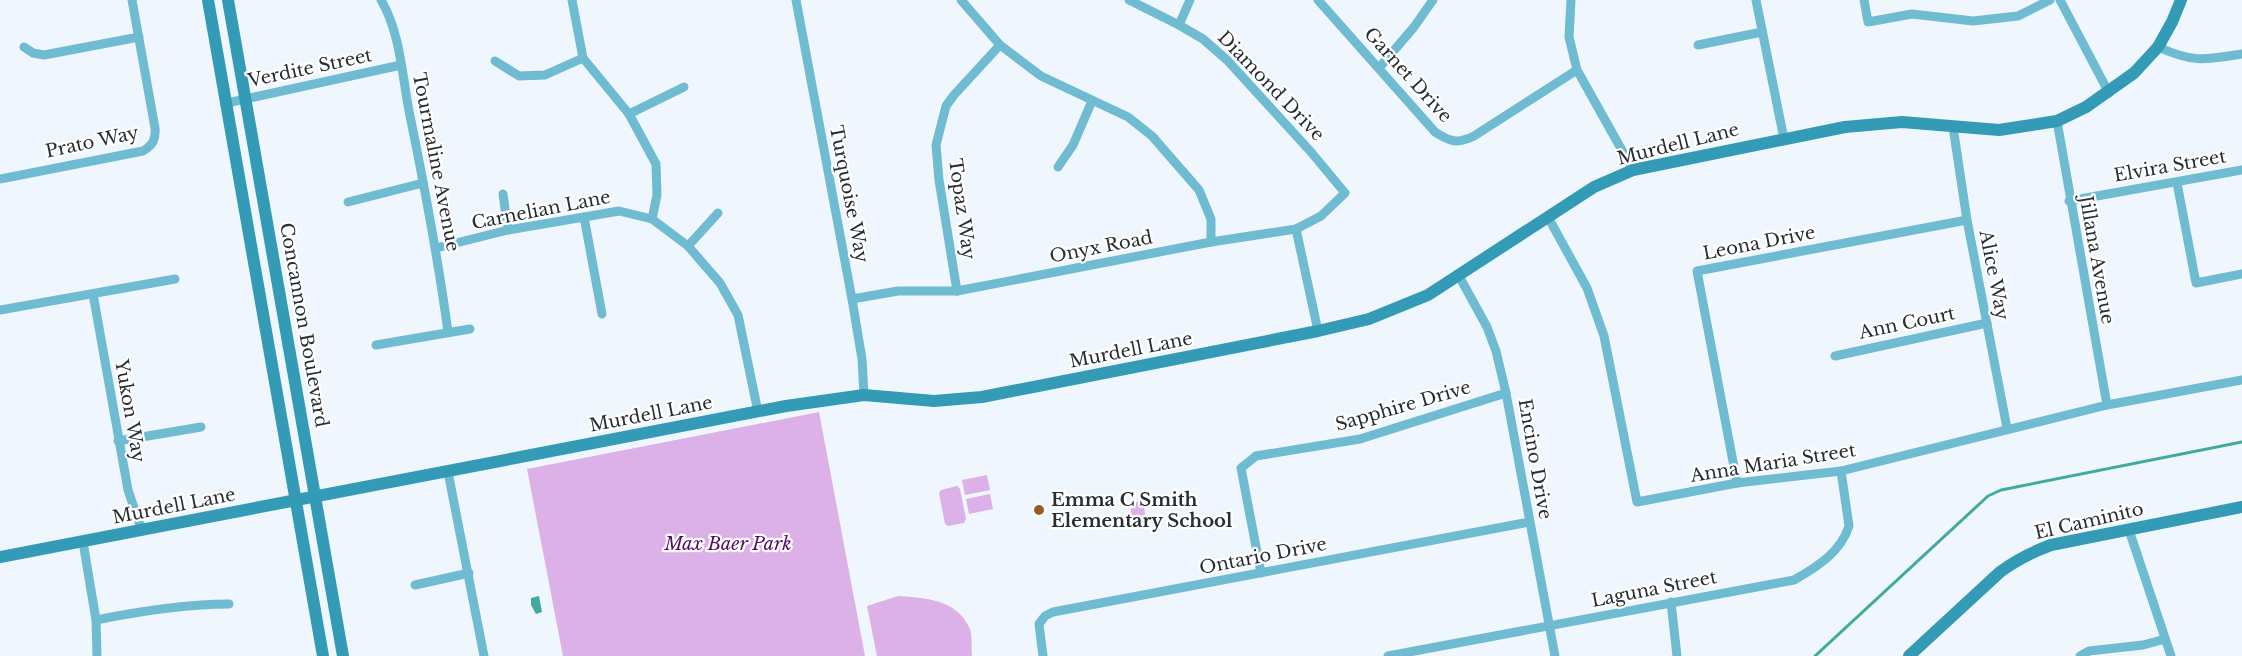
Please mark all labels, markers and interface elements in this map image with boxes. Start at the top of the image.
street label: Garnet Drive [1360,23,1456,127]
street label: Diamond Drive [1213,26,1329,146]
street label: Verdite Street [245,44,374,92]
street label: Tourmaline Avenue [408,71,464,253]
street label: Murdell Lane [1615,118,1741,170]
street label: Prato Way [43,121,141,163]
street label: Turquoise Way [825,124,873,265]
street label: Elvira Street [2112,145,2228,187]
street label: Topaz Way [944,157,980,261]
street label: Carnelian Lane [470,186,612,234]
street label: Jillana Avenue [2075,192,2119,326]
street label: Concannon Boulevard [275,221,333,429]
street label: Leona Drive [1701,221,1817,265]
street label: Onyx Road [1048,226,1154,268]
street label: Alice Way [1974,227,2014,322]
street label: Ann Court [1856,302,1957,344]
street label: Murdell Lane [1068,327,1194,373]
street label: Yukon Way [110,357,150,465]
street label: Sapphire Drive [1333,376,1473,436]
street label: Murdell Lane [588,391,714,437]
street label: Encino Drive [1514,397,1556,521]
street label: Anna Maria Street [1688,439,1857,487]
street label: Murdell Lane [111,483,237,529]
place label: Emma C Smith Elementary School [1051,489,1233,532]
street label: El Caminito [2032,498,2146,544]
marker: Emma C Smith Elementary School [1032,503,1046,517]
park label: Max Baer Park [663,533,792,555]
street label: Ontario Drive [1197,533,1329,579]
street label: Laguna Street [1589,566,1719,612]

